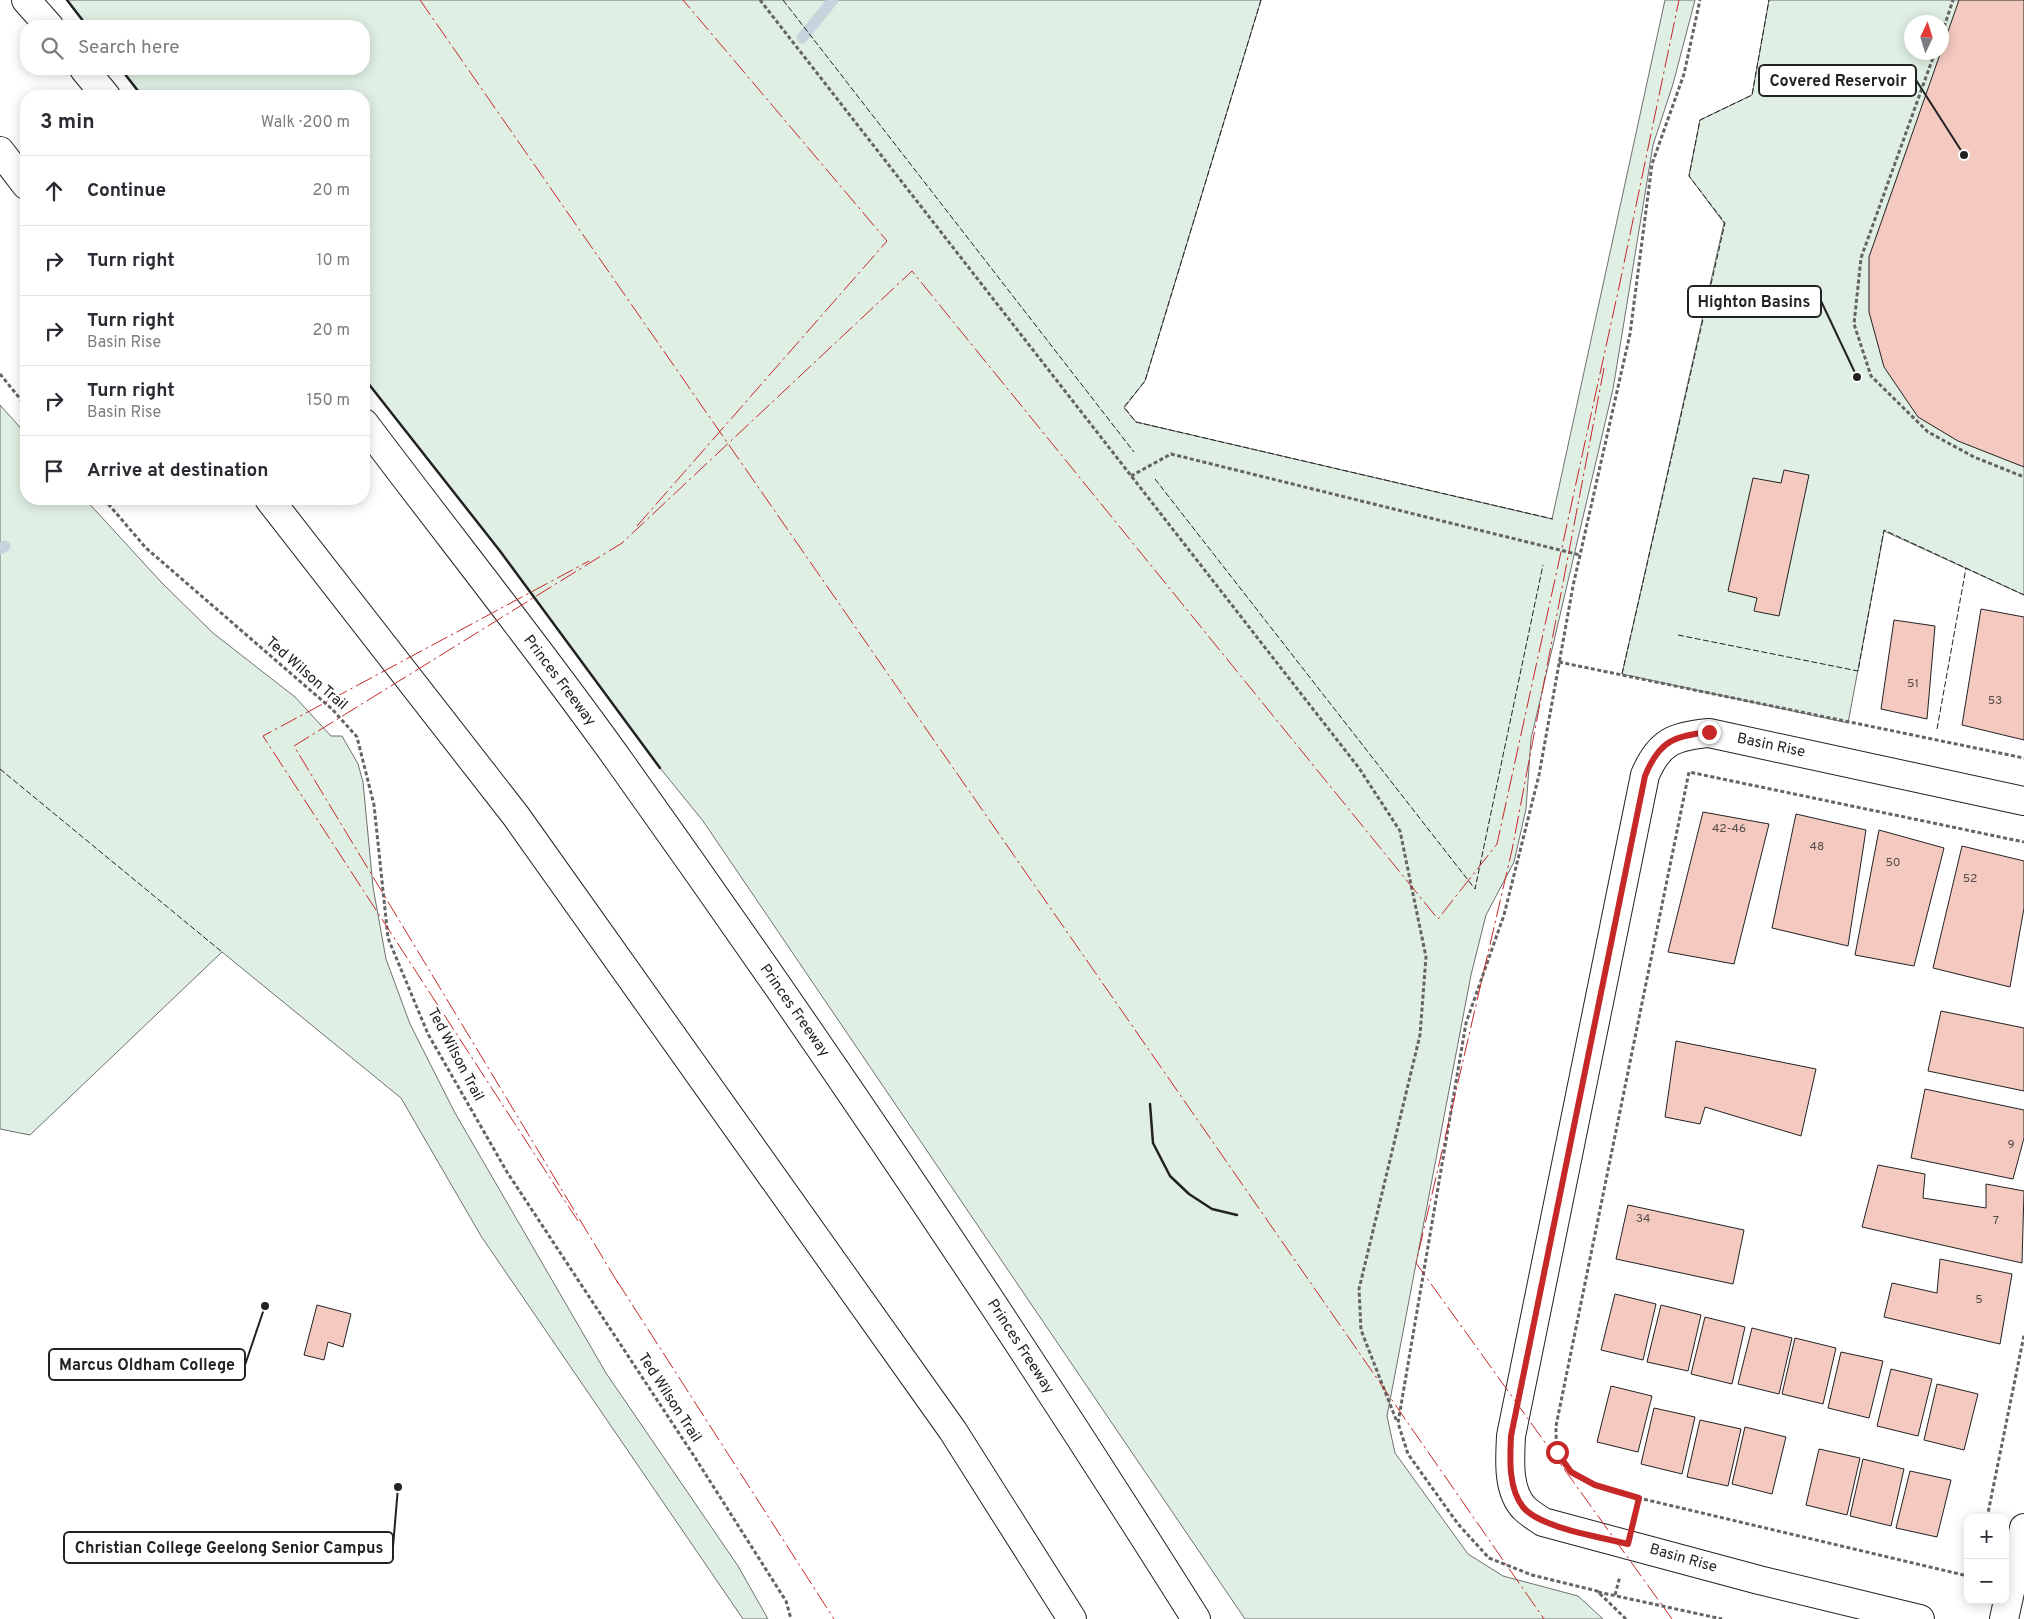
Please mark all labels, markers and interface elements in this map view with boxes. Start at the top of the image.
north arrow [1904,15,1949,60]
search box [20,20,370,75]
icon: search [38,34,66,62]
text: Search here [78,36,180,60]
callout: Covered Reservoir [1759,65,1916,96]
text: Covered Reservoir [1769,72,1907,92]
text: 3 min [40,109,95,136]
text: Walk · 200 m [261,113,350,133]
icon: ahead [40,177,68,205]
text: Continue [87,179,166,203]
text: 20 m [313,181,350,201]
icon: right [40,247,68,275]
text: Turn right [87,249,175,273]
text: 10 m [316,251,350,271]
callout: Highton Basins [1688,286,1821,317]
text: Highton Basins [1698,293,1811,313]
text: Turn right [87,309,175,333]
icon: right [40,317,68,345]
text: 20 m [313,321,350,341]
text: Basin Rise [87,333,161,353]
text: Turn right [87,379,175,403]
icon: right [40,387,68,415]
text: 150 m [307,391,350,411]
text: Basin Rise [87,403,161,423]
icon: arrive [40,457,68,485]
text: Arrive at destination [87,459,268,483]
street label: Princes Freeway [519,632,599,730]
street label: Ted Wilson Trail [261,633,351,715]
house number: 51 [1907,676,1919,692]
house number: 53 [1988,693,2002,709]
route end [1698,721,1721,744]
street label: Basin Rise [1735,729,1807,763]
house number: 42-46 [1712,821,1746,837]
house number: 48 [1810,839,1824,855]
house number: 50 [1885,855,1901,871]
house number: 52 [1963,871,1977,887]
street label: Princes Freeway [755,961,833,1061]
street label: Ted Wilson Trail [422,1005,488,1105]
house number: 9 [2007,1137,2015,1153]
house number: 34 [1636,1211,1650,1227]
house number: 7 [1993,1213,1999,1229]
house number: 5 [1975,1292,1983,1308]
street label: Princes Freeway [982,1296,1058,1398]
callout: Marcus Oldham College [49,1349,245,1380]
street label: Ted Wilson Trail [633,1350,705,1446]
text: Marcus Oldham College [59,1356,235,1376]
route start [1546,1441,1569,1464]
map controls [1964,1514,2009,1604]
button: + [1964,1514,2009,1559]
callout: Christian College Geelong Senior Campus [64,1532,393,1563]
text: Christian College Geelong Senior Campus [75,1539,383,1559]
street label: Basin Rise [1647,1540,1719,1578]
button: − [1964,1559,2009,1604]

